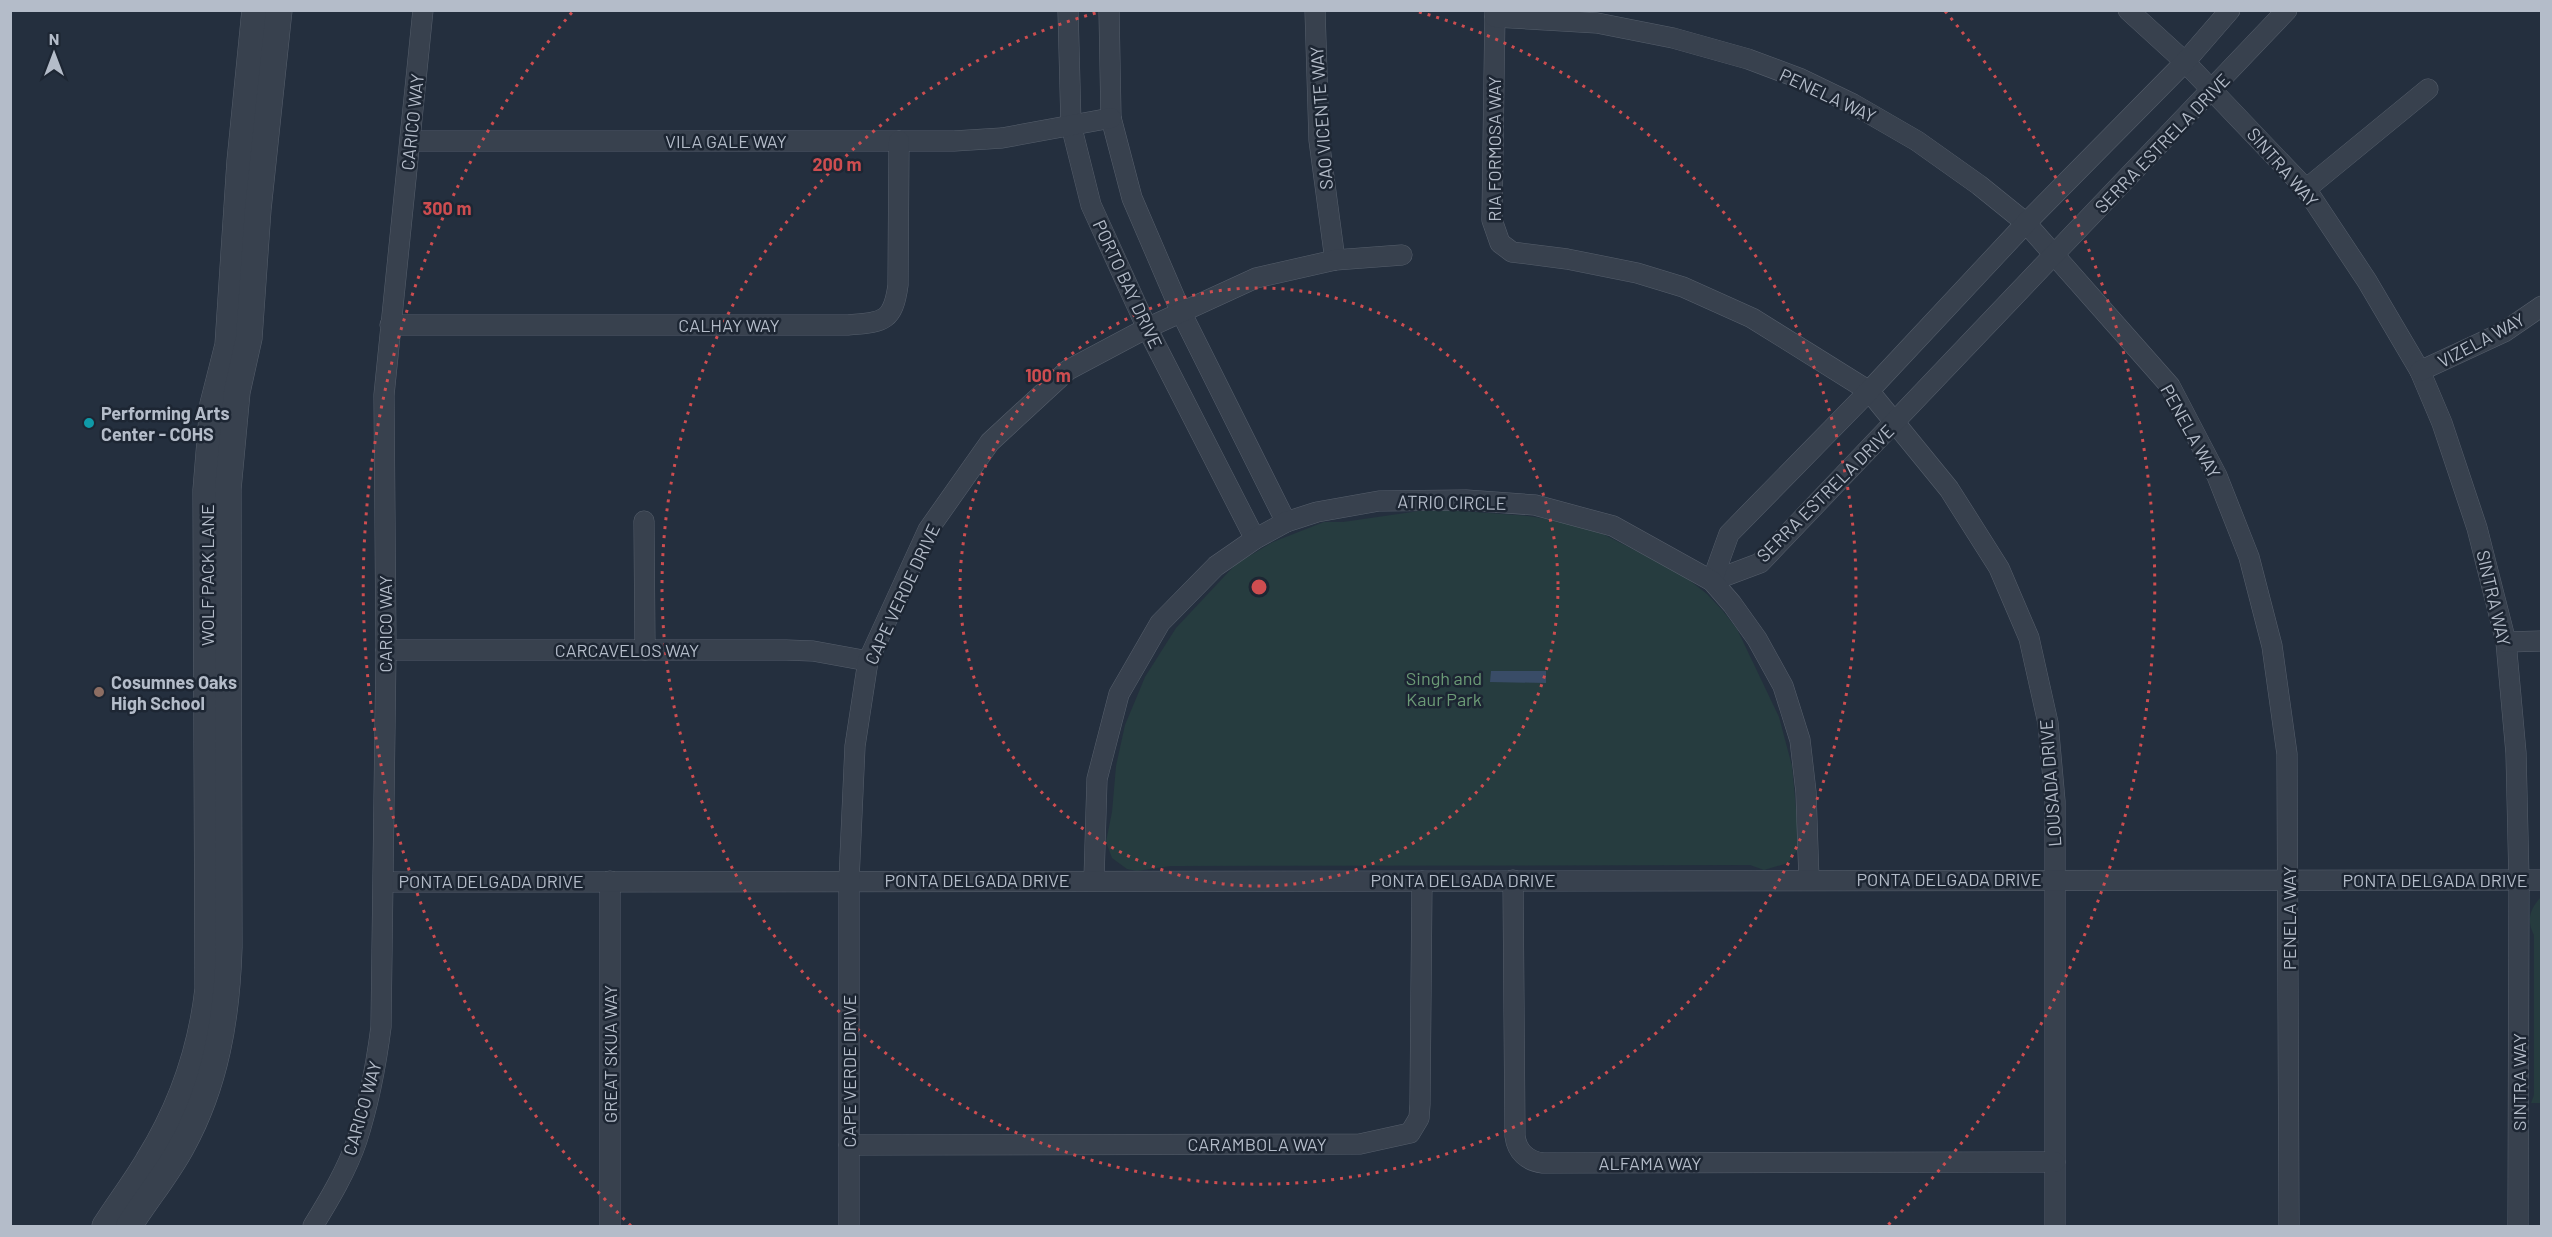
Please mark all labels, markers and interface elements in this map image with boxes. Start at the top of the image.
north arrow [24,24,84,84]
text: N [49,29,59,48]
street label: SAO VICENTE WAY [1305,45,1337,191]
street label: PENELA WAY [1776,63,1880,127]
street label: SERRA ESTRELA DRIVE [2090,69,2234,217]
street label: CARICO WAY [396,73,428,171]
street label: RIA FORMOSA WAY [1483,76,1505,222]
street label: SINTRA WAY [2243,123,2323,211]
street label: VILA GALE WAY [665,130,787,152]
text: 200 m [812,153,862,175]
text: 300 m [423,197,471,219]
street label: PORTO BAY DRIVE [1089,216,1167,352]
street label: VIZELA WAY [2434,308,2528,372]
street label: CALHAY WAY [678,314,780,336]
text: 100 m [1025,364,1071,386]
street label: PENELA WAY [2156,380,2226,482]
place label: Performing Arts Center - COHS [101,402,229,445]
marker: Performing Arts Center - COHS [82,416,96,430]
street label: SERRA ESTRELA DRIVE [1752,420,1898,566]
street label: ATRIO CIRCLE [1397,490,1507,514]
street label: WOLF PACK LANE [196,504,218,646]
street label: CAPE VERDE DRIVE [860,520,944,668]
street label: SINTRA WAY [2472,548,2516,648]
street label: CARICO WAY [374,575,396,673]
centre of rings [1249,577,1269,597]
street label: CARCAVELOS WAY [555,639,699,661]
park label: Singh and Kaur Park [1406,667,1482,710]
place label: Cosumnes Oaks High School [111,671,237,714]
marker: Cosumnes Oaks High School [92,685,106,699]
street label: LOUSADA DRIVE [2035,719,2065,847]
street label: PENELA WAY [2278,866,2300,970]
street label: PONTA DELGADA DRIVE [1856,868,2042,890]
street label: PONTA DELGADA DRIVE [884,869,1070,891]
street label: PONTA DELGADA DRIVE [1370,869,1556,891]
street label: PONTA DELGADA DRIVE [2342,869,2528,891]
street label: PONTA DELGADA DRIVE [398,870,584,892]
street label: GREAT SKUA WAY [599,985,621,1123]
street label: CAPE VERDE DRIVE [838,995,860,1147]
street label: SINTRA WAY [2508,1033,2530,1131]
street label: CARICO WAY [338,1058,386,1158]
street label: CARAMBOLA WAY [1187,1133,1327,1155]
street label: ALFAMA WAY [1599,1152,1701,1174]

